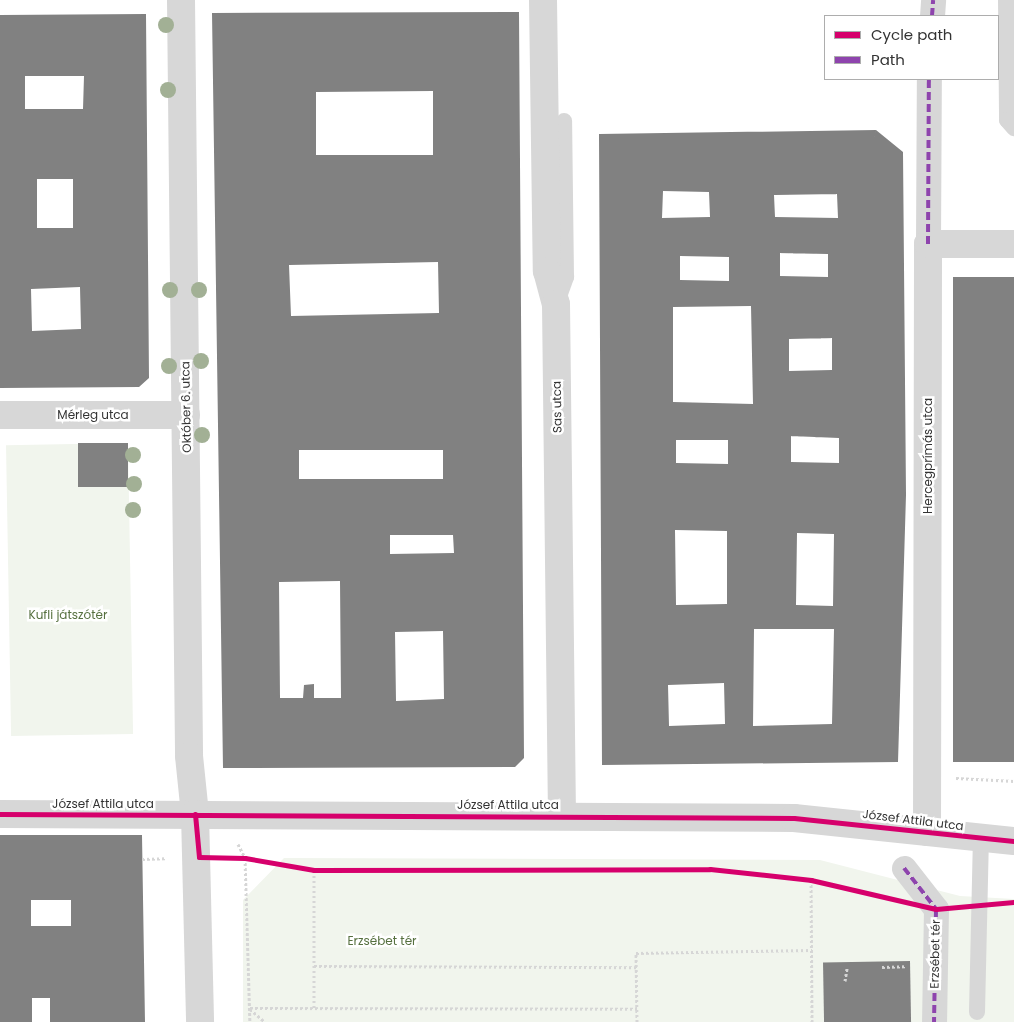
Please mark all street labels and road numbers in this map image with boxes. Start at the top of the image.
street label: Október 6. utca [178,361,194,453]
street label: Sas utca [549,381,565,433]
street label: Hercegprímás utca [921,398,935,514]
street label: Mérleg utca [57,408,129,422]
street label: József Attila utca [52,797,154,811]
street label: József Attila utca [457,798,559,812]
street label: József Attila utca [862,807,964,833]
street label: Erzsébet tér [927,919,943,989]

